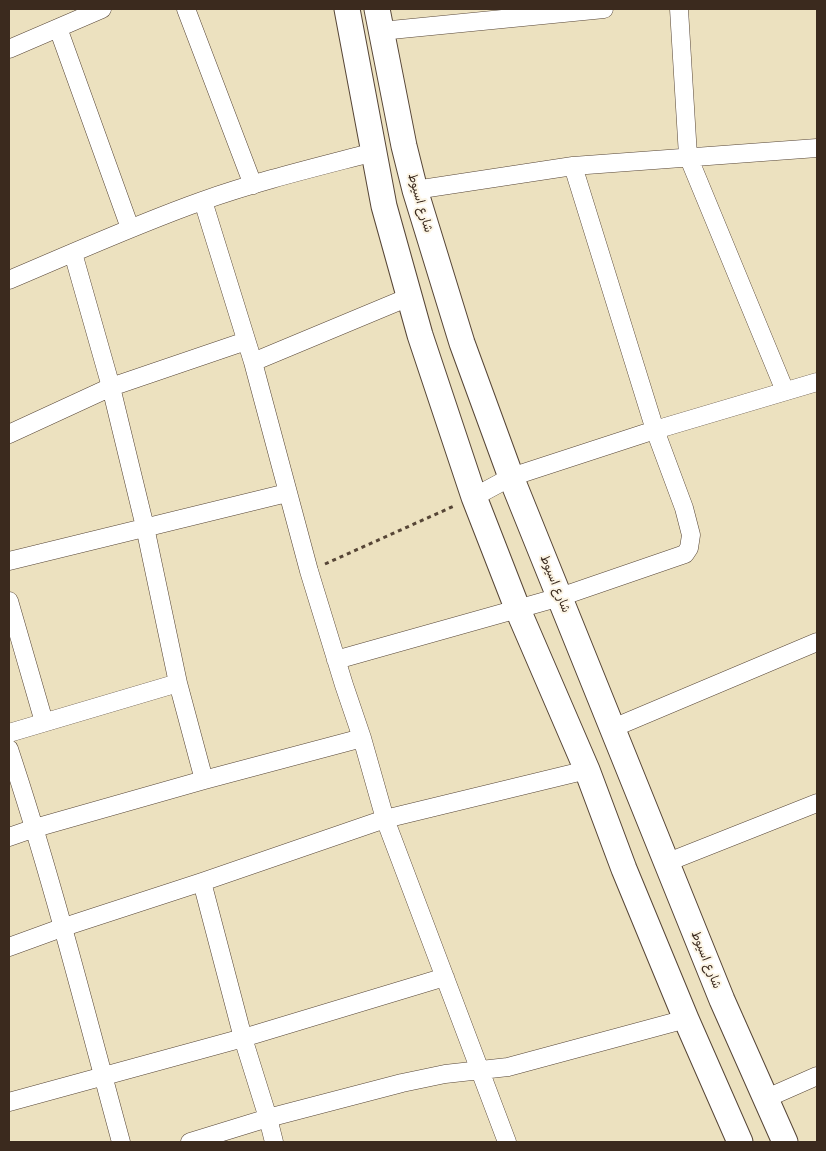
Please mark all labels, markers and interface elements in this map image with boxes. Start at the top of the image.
street label: شارع اسيوط [405,172,435,234]
street label: شارع اسيوط [537,553,573,615]
street label: شارع اسيوط [688,929,724,991]

